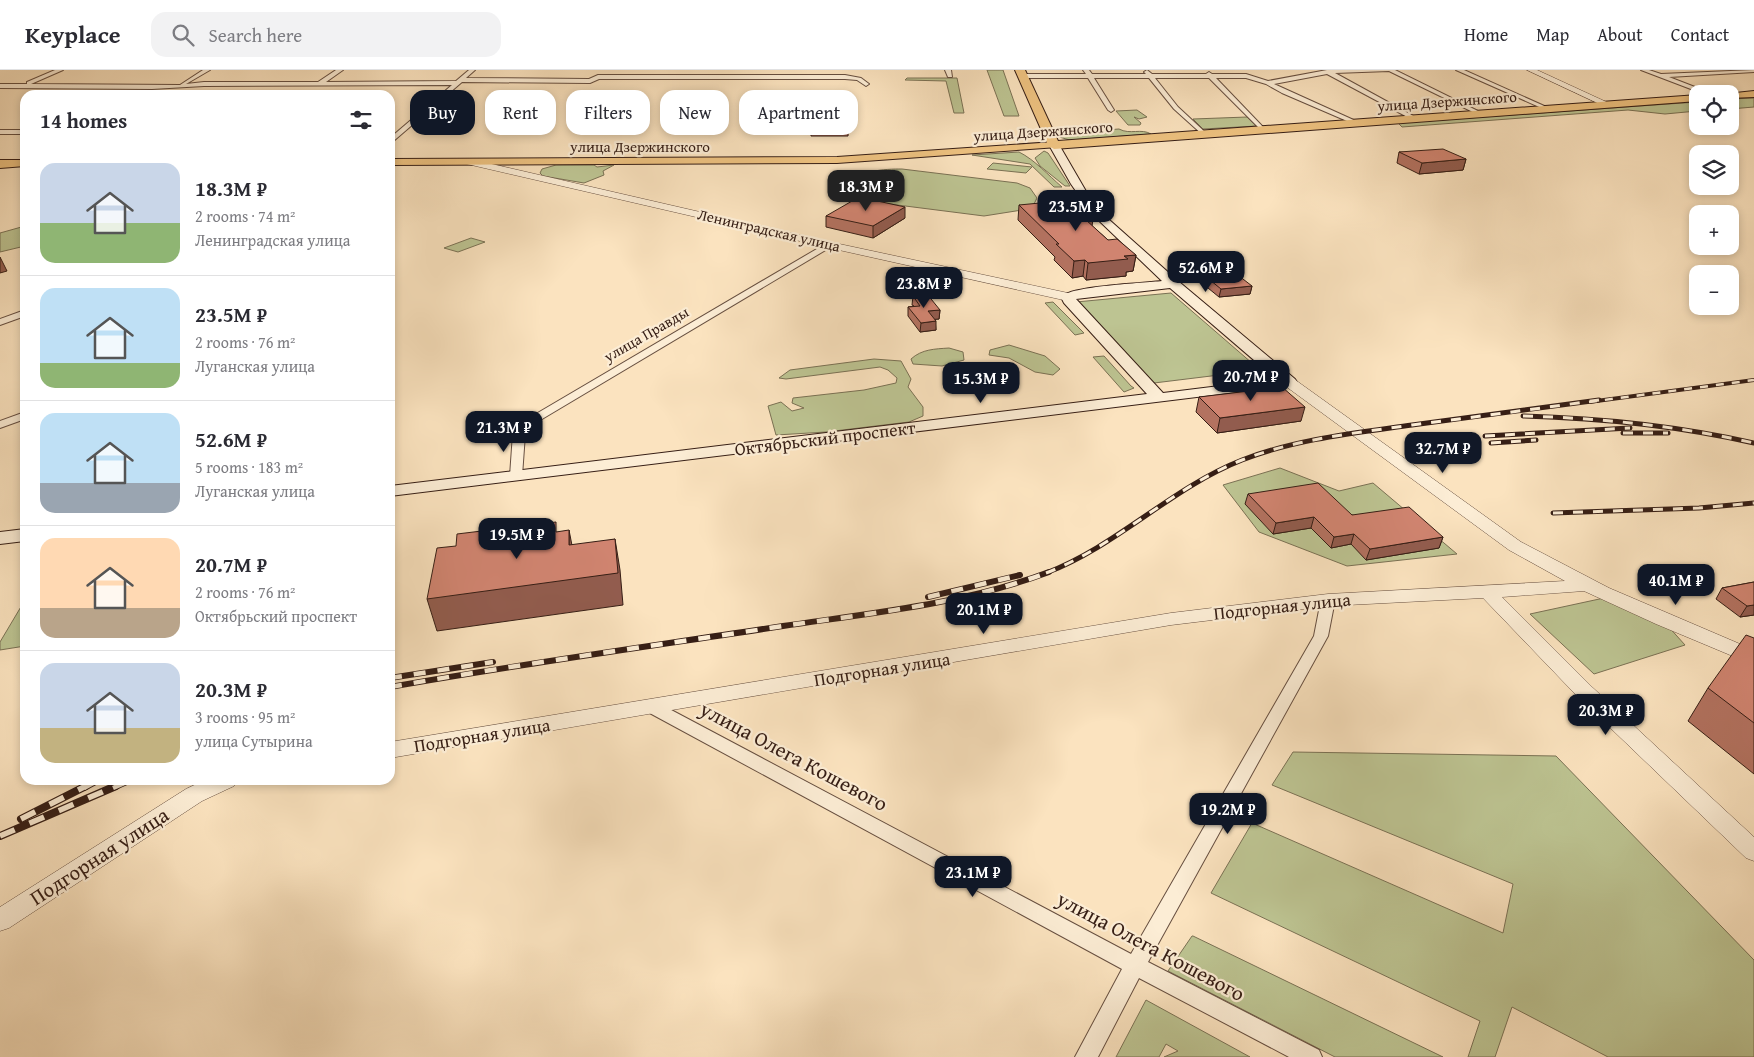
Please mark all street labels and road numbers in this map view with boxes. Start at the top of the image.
street label: улица Дзержинского [1376,86,1518,116]
street label: улица Дзержинского [972,116,1114,146]
street label: улица Дзержинского [569,136,710,157]
street label: Ленинградская улица [696,203,843,257]
street label: улица Правды [599,301,693,367]
street label: Октябрьский проспект [733,413,917,462]
street label: Подгорная улица [1212,585,1352,627]
street label: Подгорная улица [812,645,953,693]
street label: улица Олега Кошевого [694,693,893,819]
street label: Подгорная улица [412,711,553,759]
street label: Подгорная улица [23,799,175,913]
street label: улица Олега Кошевого [1051,883,1250,1009]

